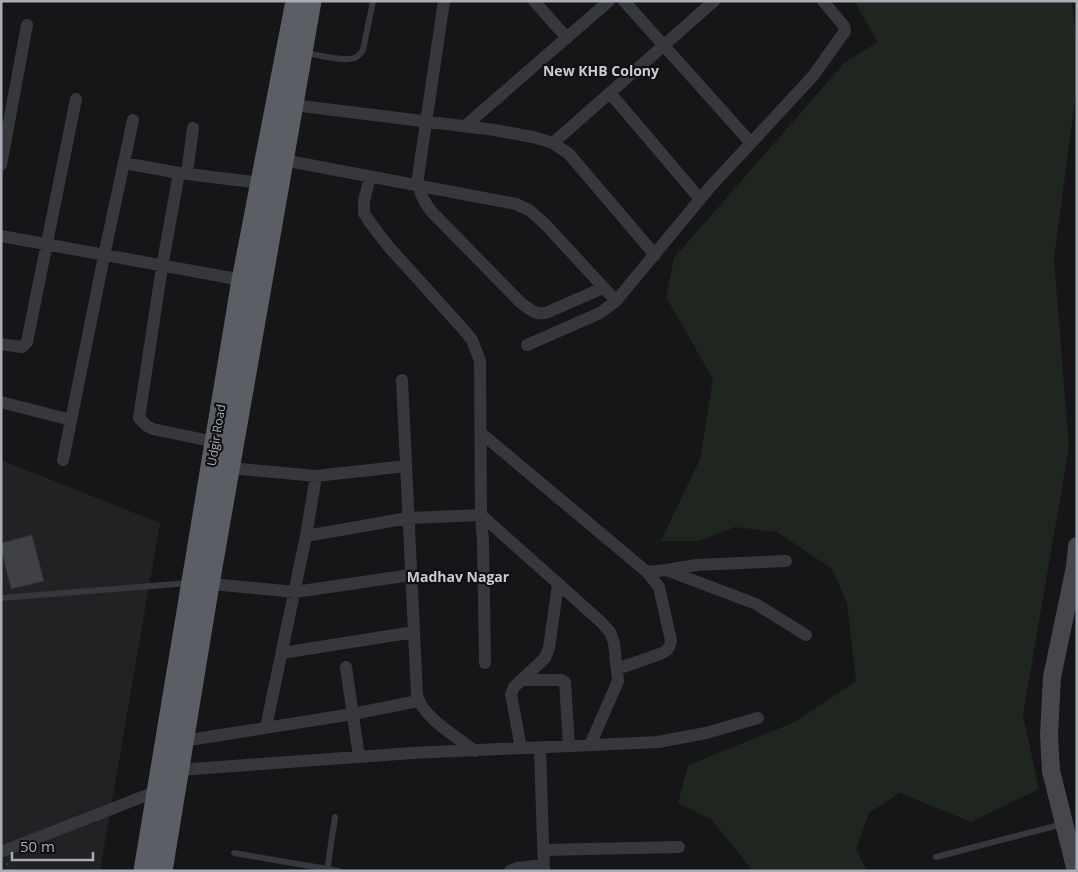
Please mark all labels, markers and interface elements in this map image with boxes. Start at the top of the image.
district label: New KHB Colony [543,61,659,80]
street label: Udgir Road [203,403,229,467]
district label: Madhav Nagar [407,567,510,586]
scale bar [12,830,94,862]
text: 50 m [20,836,55,856]

